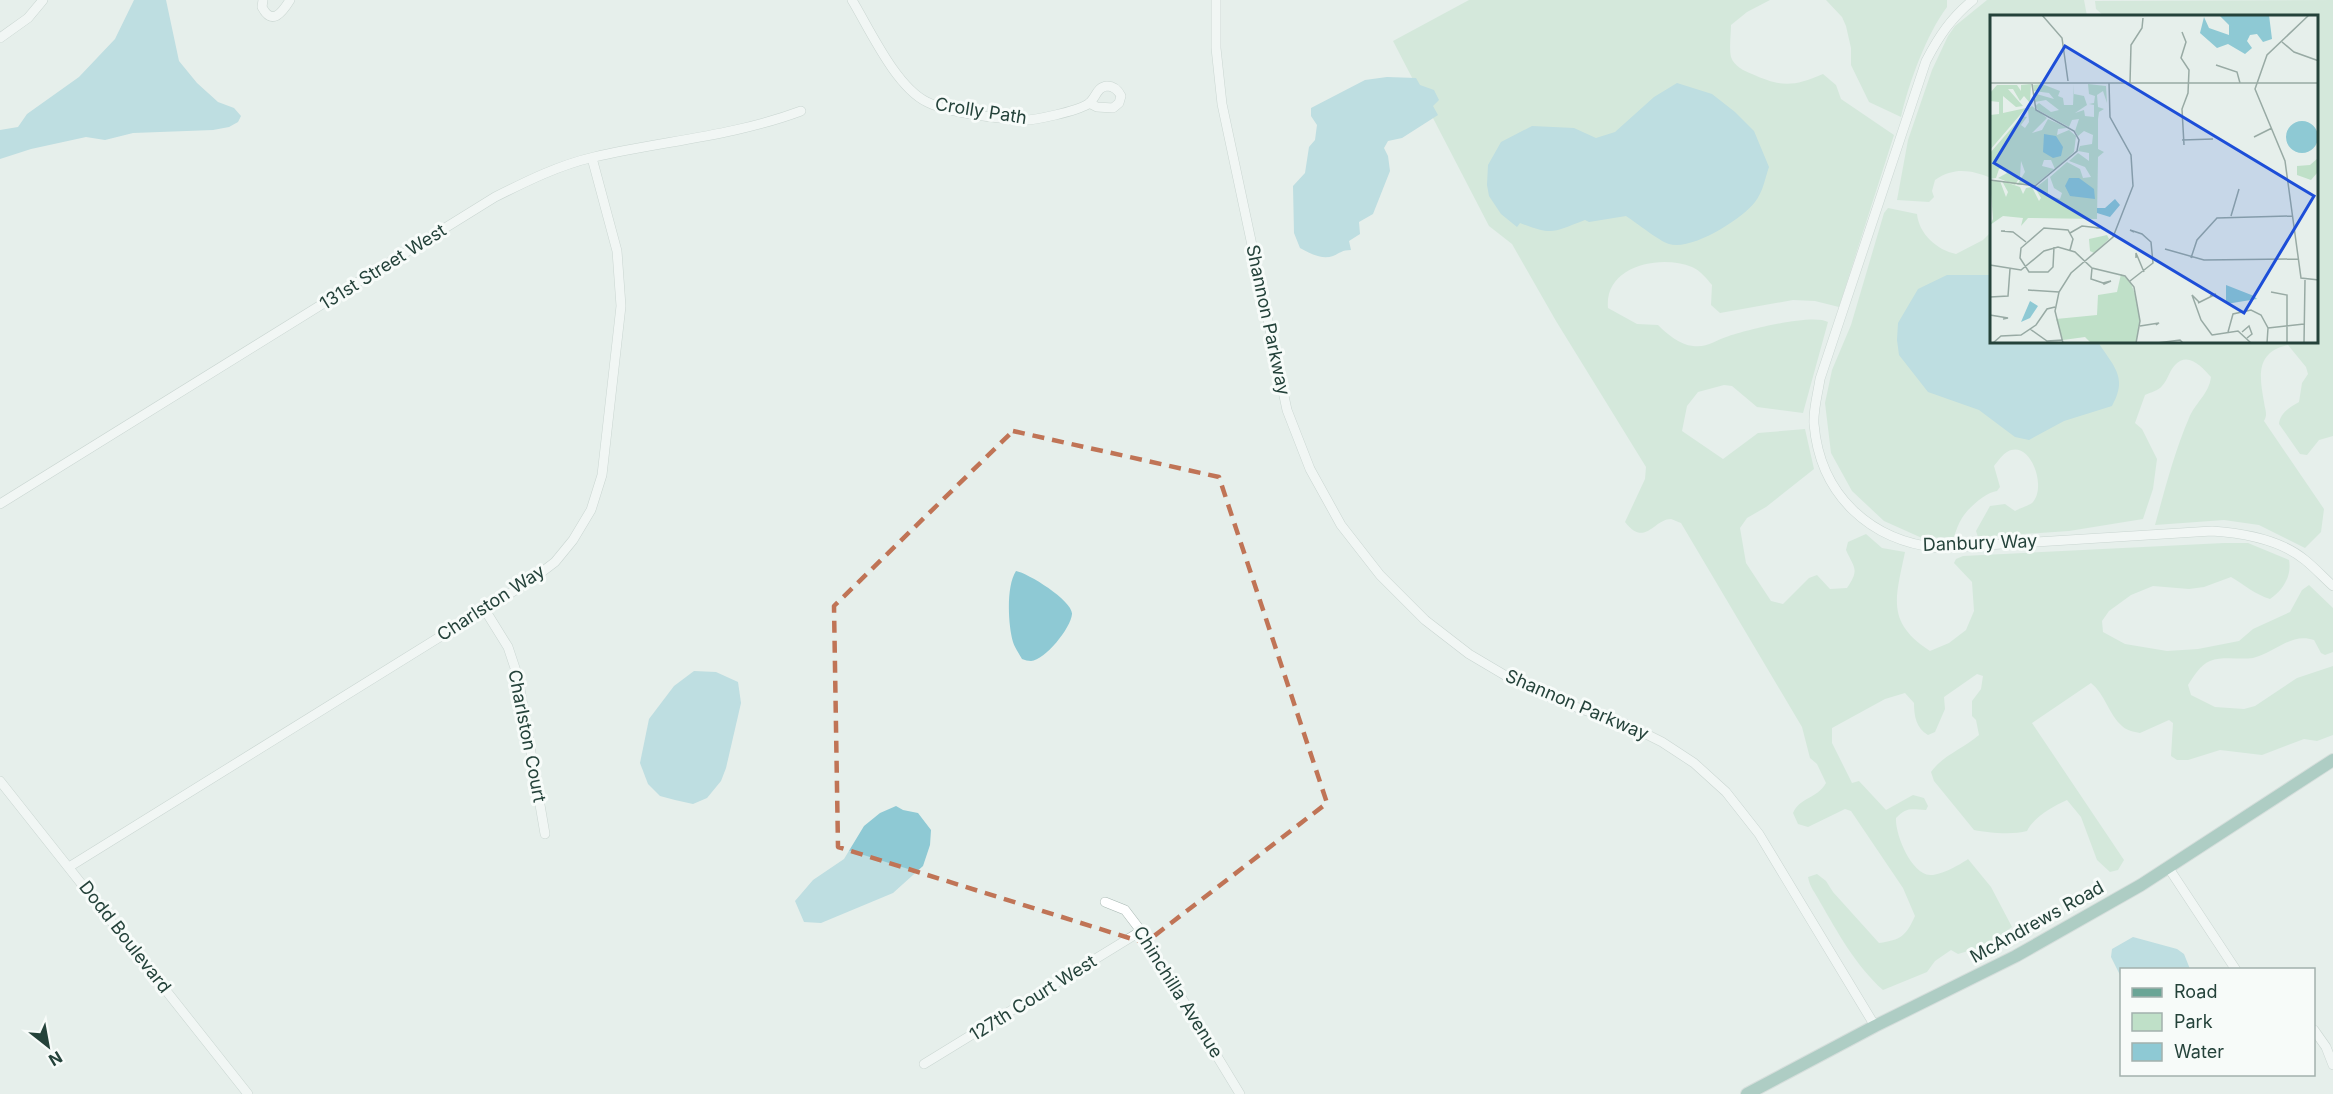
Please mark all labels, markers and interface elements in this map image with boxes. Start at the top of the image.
inset map [1990,15,2318,344]
street label: Crolly Path [934,93,1028,128]
street label: 131st Street West [316,219,450,314]
street label: Shannon Parkway [1242,243,1295,397]
street label: Danbury Way [1922,530,2038,555]
street label: Charlston Way [433,560,548,645]
street label: Shannon Parkway [1503,665,1652,744]
street label: Charlston Court [504,668,551,804]
street label: McAndrews Road [1966,876,2107,967]
street label: Dodd Boulevard [75,877,176,997]
street label: Chinchilla Avenue [1129,922,1227,1061]
street label: 127th Court West [966,950,1100,1045]
legend [2120,968,2315,1076]
text: Road [2174,981,2217,1002]
text: Park [2174,1011,2213,1032]
north arrow [18,1016,78,1076]
text: Water [2174,1041,2224,1062]
text: N [45,1047,66,1071]

